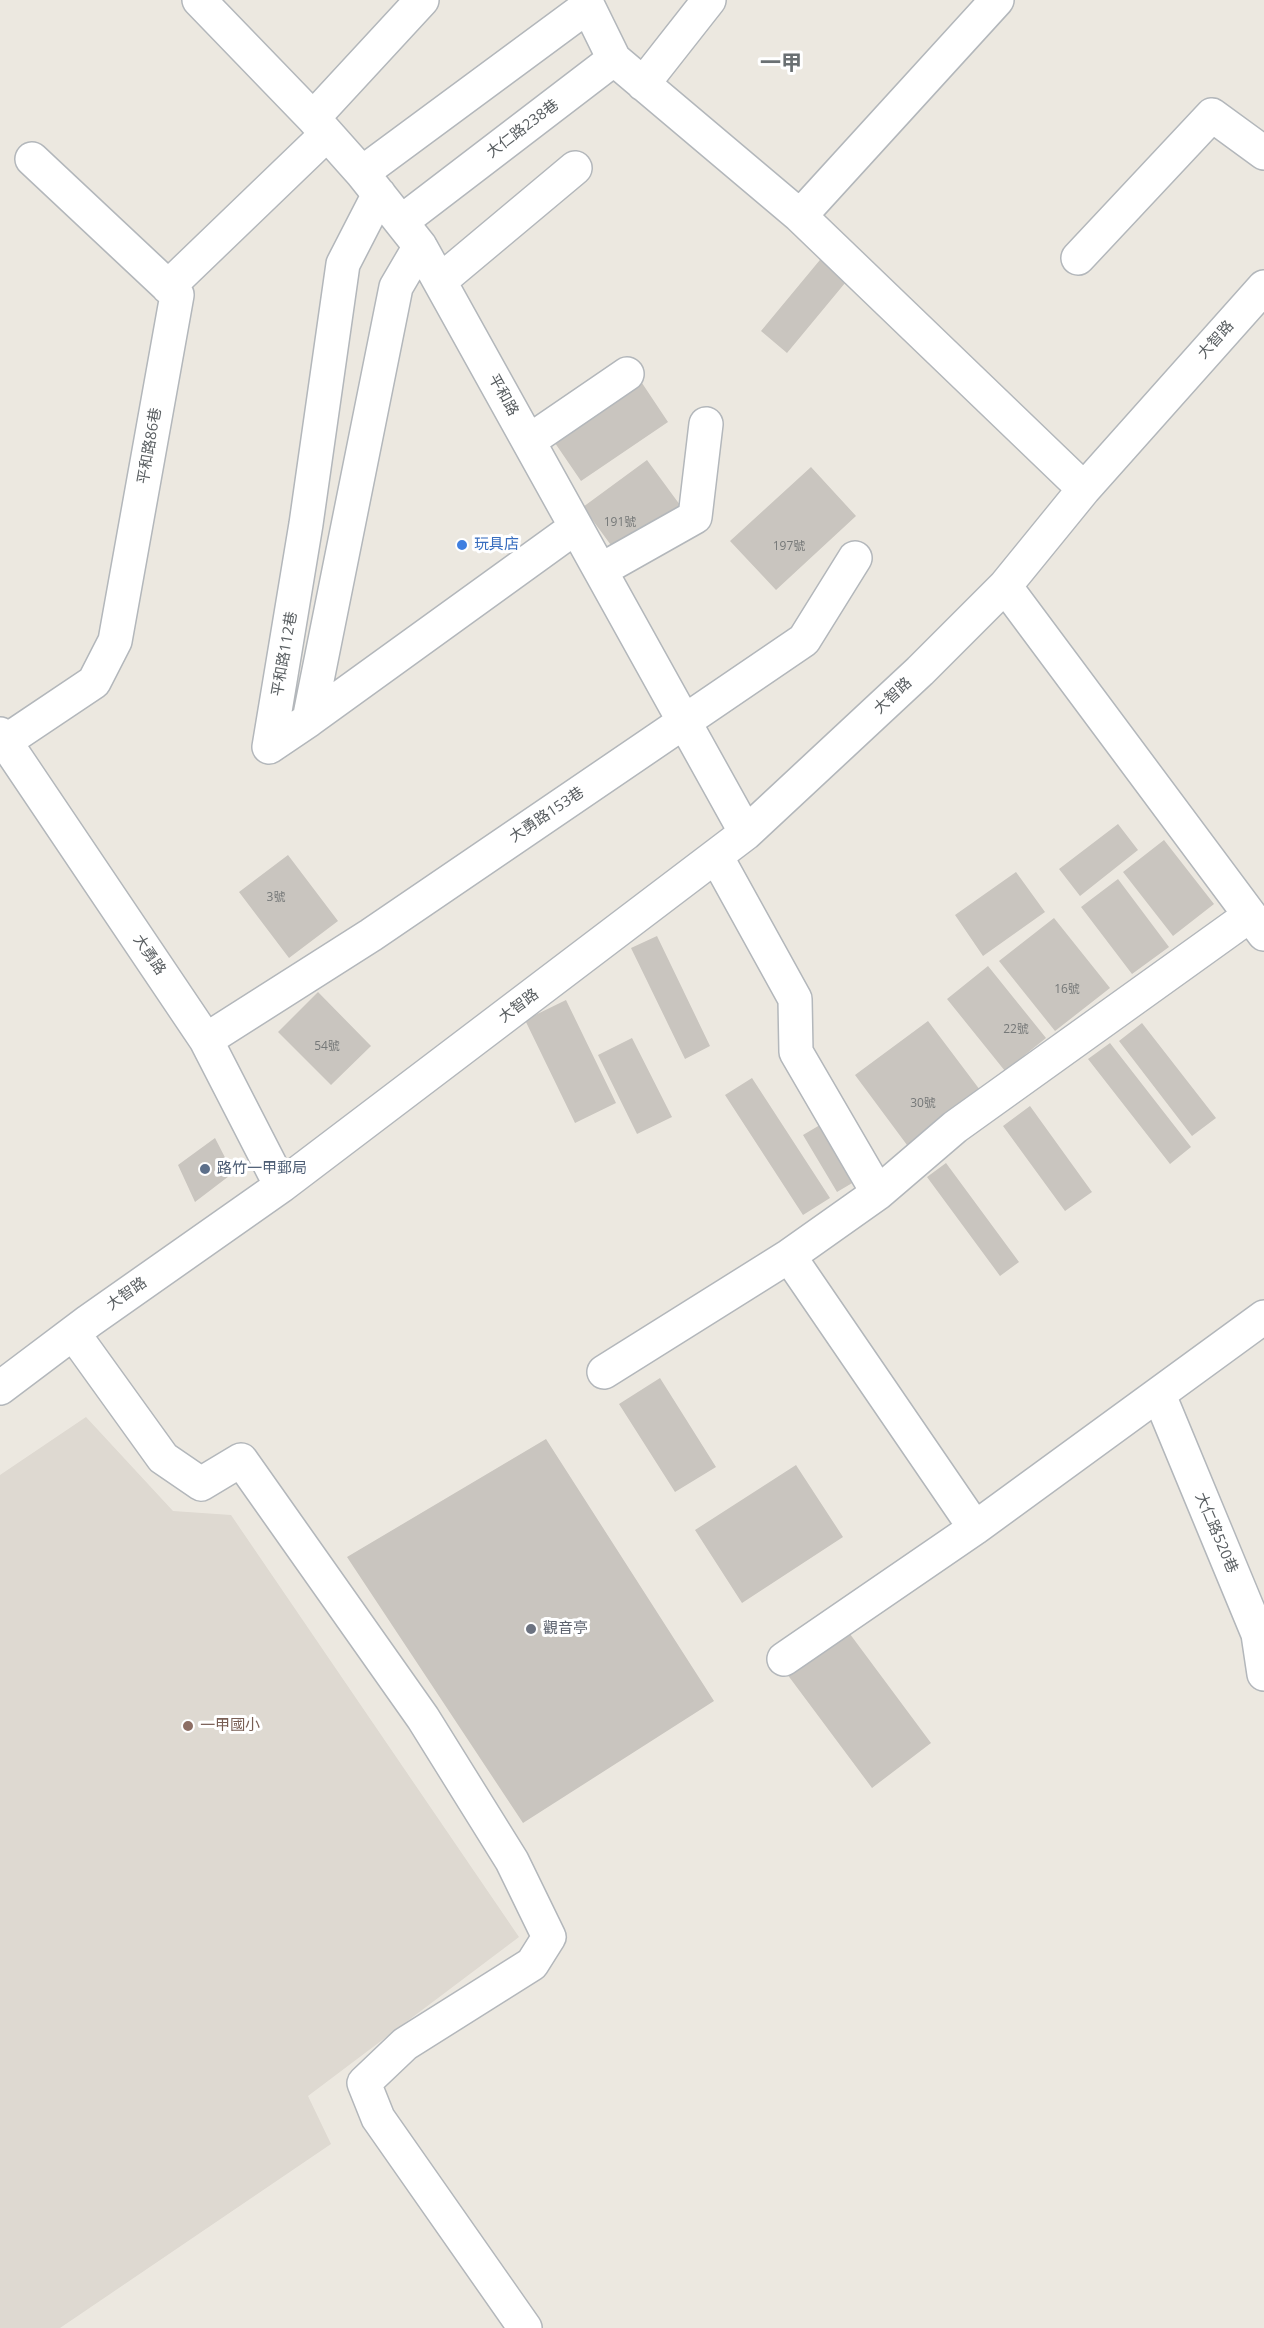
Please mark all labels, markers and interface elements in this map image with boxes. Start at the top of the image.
district label: 一甲 [760,51,802,77]
street label: 大仁路238巷 [483,96,563,162]
street label: 大智路 [1194,317,1238,363]
street label: 平和路 [484,371,522,419]
street label: 平和路86巷 [134,406,166,486]
house number: 191號 [604,516,636,530]
place label: 玩具店 [474,536,519,554]
marker: 玩具店 [455,538,469,552]
house number: 197號 [773,540,805,554]
street label: 平和路112巷 [269,610,301,698]
street label: 大智路 [870,674,916,718]
street label: 大勇路153巷 [506,784,588,846]
house number: 3號 [267,891,285,905]
street label: 大勇路 [129,931,169,979]
house number: 16號 [1054,983,1080,997]
street label: 大智路 [496,985,542,1027]
house number: 22號 [1003,1023,1029,1037]
house number: 54號 [314,1040,340,1054]
house number: 30號 [910,1097,936,1111]
place label: 路竹一甲郵局 [217,1160,307,1178]
marker: 路竹一甲郵局 [198,1162,212,1176]
street label: 大智路 [103,1274,151,1314]
street label: 大仁路520巷 [1191,1490,1241,1576]
place label: 觀音亭 [543,1620,588,1638]
marker: 觀音亭 [524,1622,538,1636]
place label: 一甲國小 [200,1717,260,1735]
marker: 一甲國小 [181,1719,195,1733]

